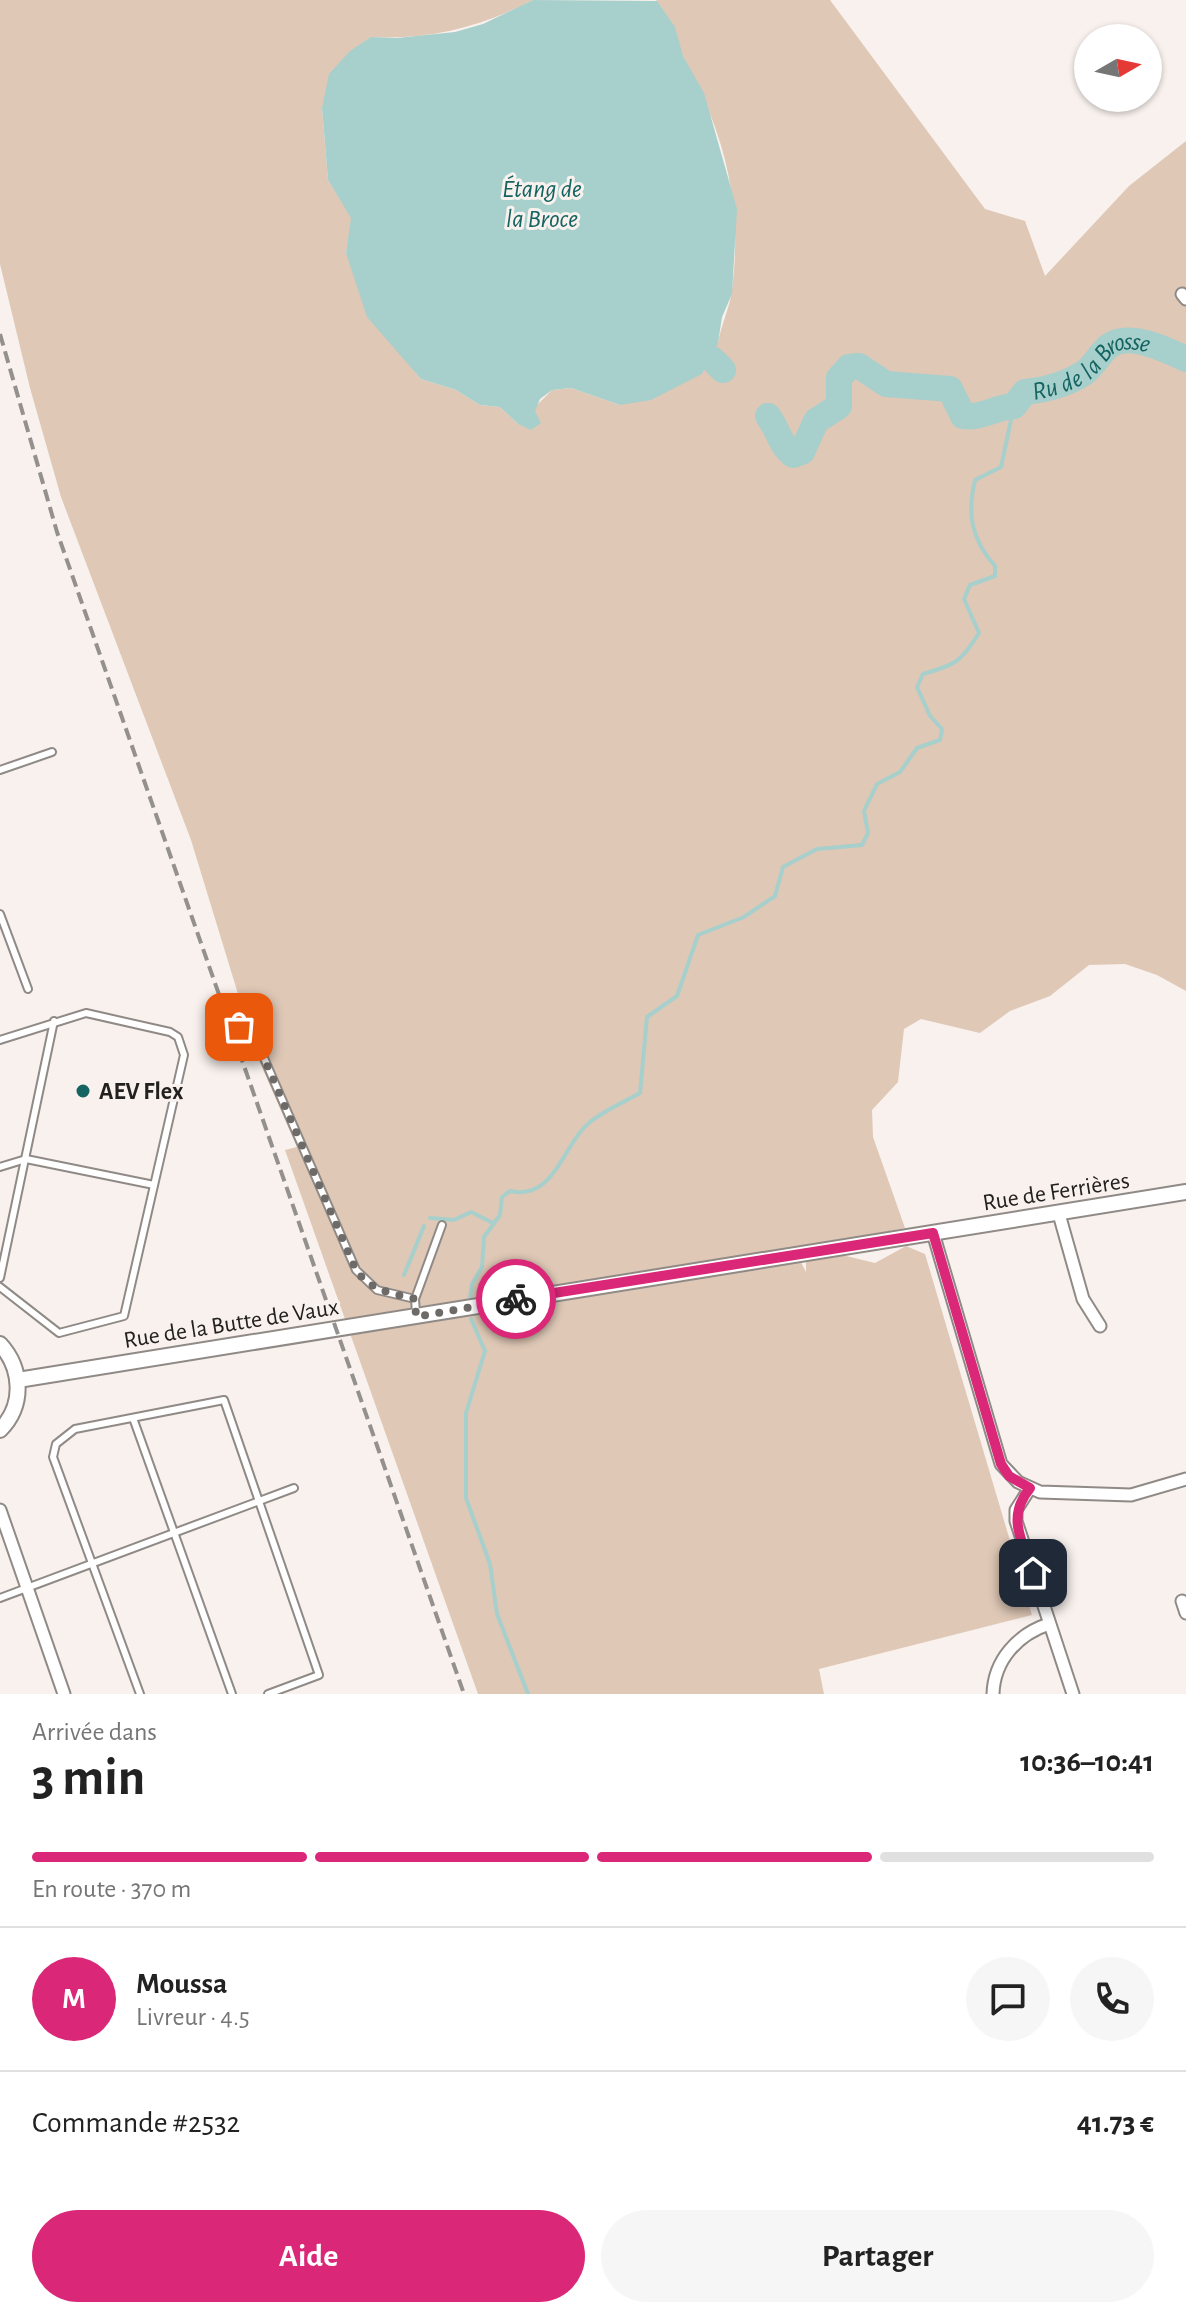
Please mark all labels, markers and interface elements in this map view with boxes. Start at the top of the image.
north arrow [1074,24,1162,112]
map controls [1074,24,1162,112]
water label: Étang de la Broce [502,175,582,232]
water label: Ru de la Brosse [1030,328,1153,405]
pin [205,993,273,1061]
icon: bag [217,1005,261,1049]
place label: AEV Flex [99,1080,183,1104]
marker: AEV Flex [74,1082,92,1100]
street label: Rue de Ferrières [981,1169,1131,1215]
courier [476,1259,556,1339]
icon: bike [494,1277,538,1321]
street label: Rue de la Butte de Vaux [122,1295,341,1353]
pin [999,1539,1067,1607]
icon: home [1011,1551,1055,1595]
text: Arrivée dans [32,1719,157,1745]
text: 10:36–10:41 [1020,1747,1154,1777]
text: 3 min [32,1752,145,1804]
text: En route · 370 m [32,1876,191,1902]
button: chat [966,1957,1050,2041]
button: phone [1070,1957,1154,2041]
text: Moussa [136,1969,227,1999]
text: M [62,1984,86,2014]
text: Livreur · 4.5 [136,2004,250,2030]
text: Commande #2532 [32,2108,240,2138]
text: 41.73 € [1077,2108,1154,2138]
button: Aide [32,2210,585,2302]
button: Partager [601,2210,1154,2302]

